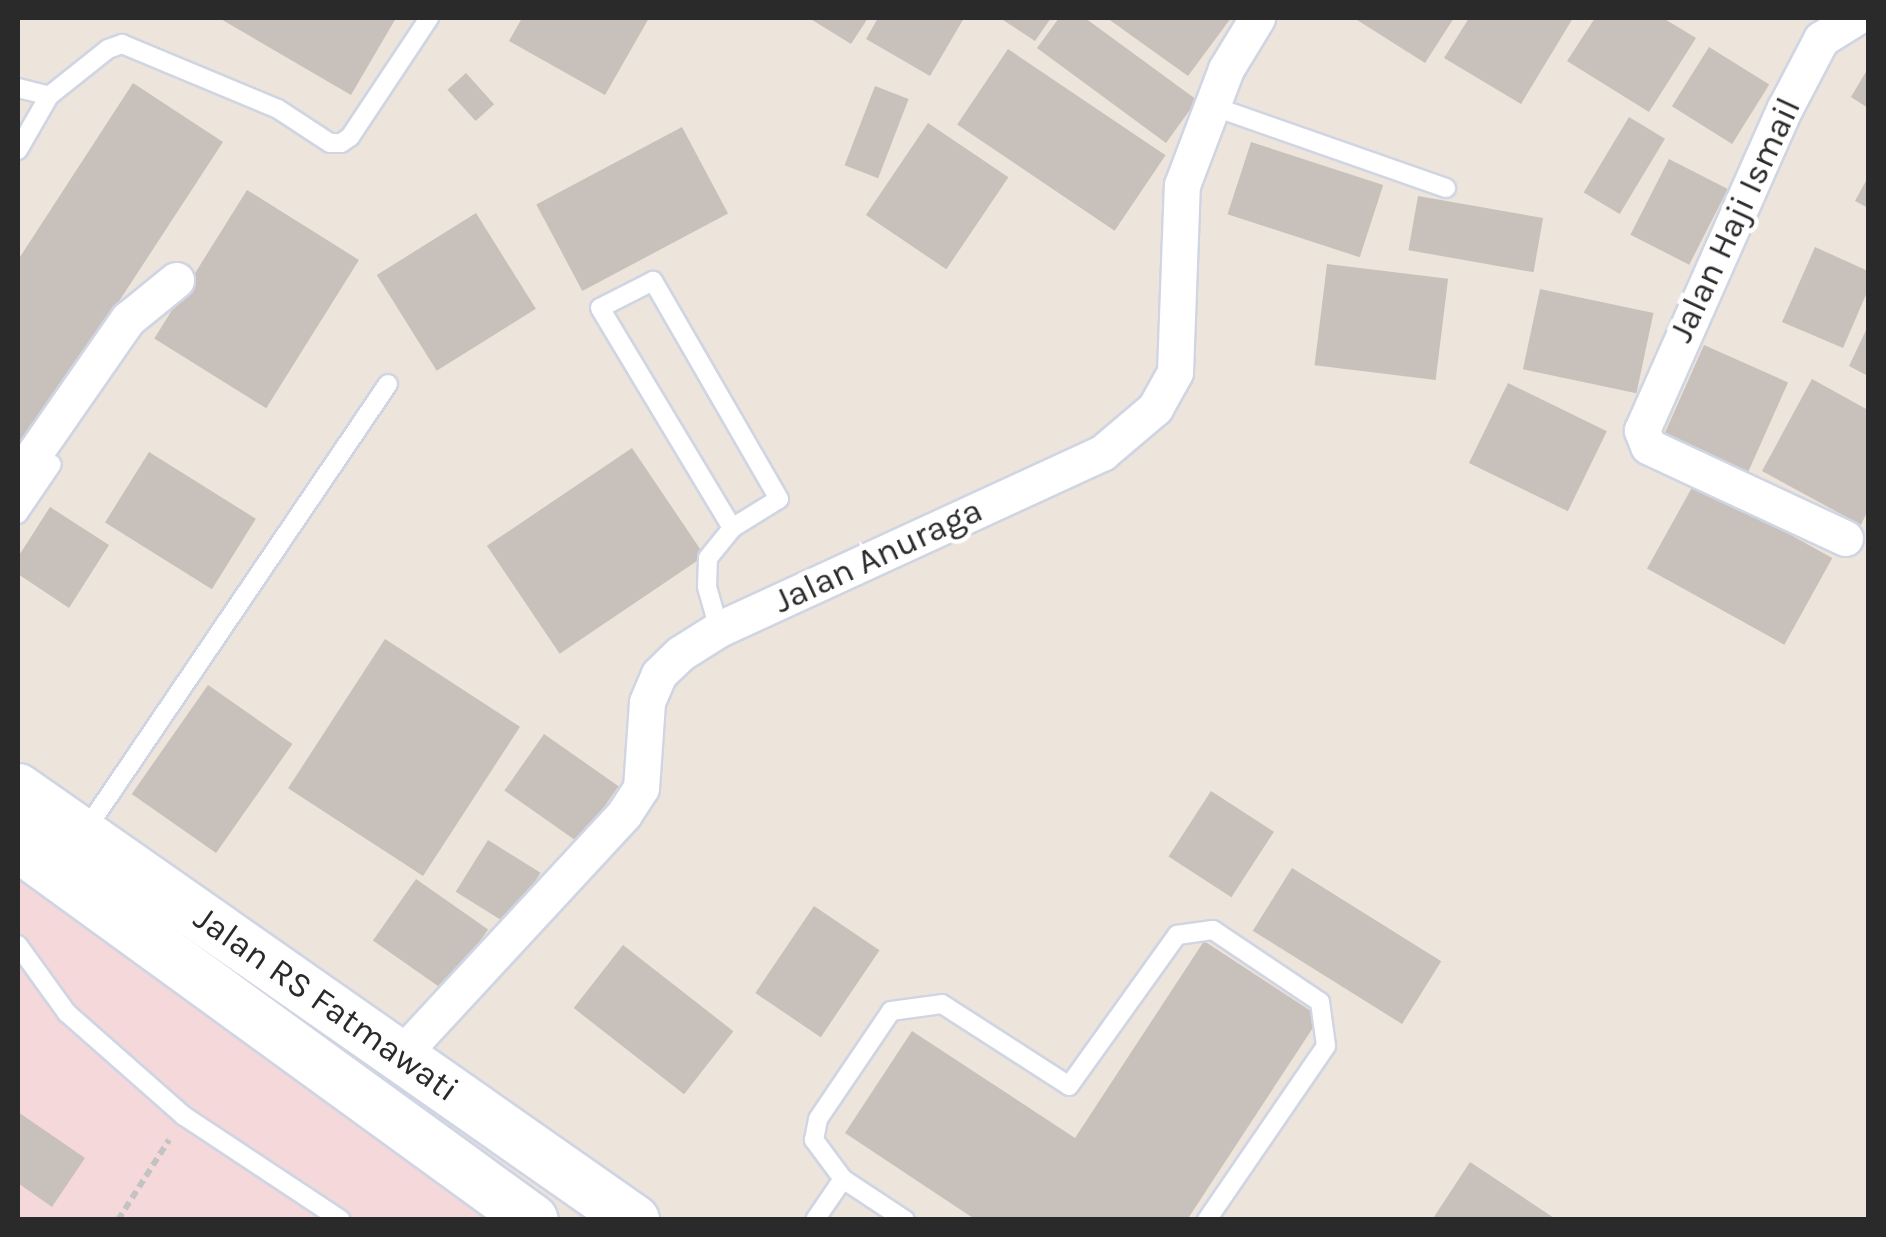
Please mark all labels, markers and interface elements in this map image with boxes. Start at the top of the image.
street label: Jalan Haji Ismail [1660,91,1810,349]
street label: Jalan Anuraga [767,489,989,623]
street label: Jalan RS Fatmawati [186,897,466,1111]

